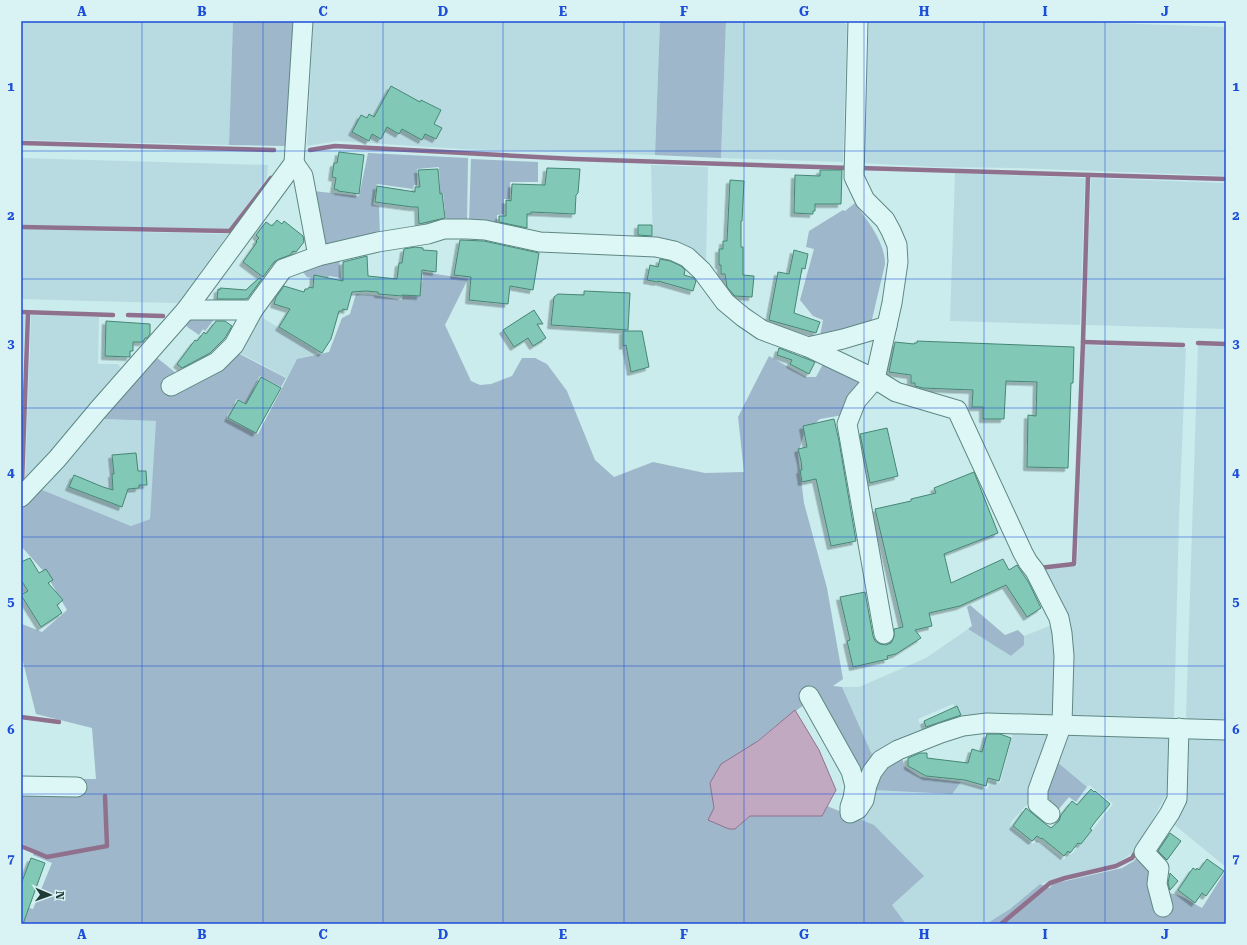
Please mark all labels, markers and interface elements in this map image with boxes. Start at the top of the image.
text: A [77,4,87,19]
text: B [197,4,207,19]
text: C [318,4,328,19]
text: D [438,4,448,19]
text: E [559,4,567,19]
text: F [680,4,688,19]
text: G [799,4,809,19]
text: H [919,4,930,19]
text: I [1042,4,1048,19]
text: J [1161,4,1169,19]
text: 1 [7,79,15,94]
text: 1 [1232,79,1240,94]
text: 2 [7,208,15,223]
text: 2 [1232,208,1240,223]
text: 3 [7,336,15,351]
text: 3 [1232,336,1240,351]
text: 4 [7,465,15,480]
text: 4 [1232,465,1240,480]
text: 5 [7,594,15,609]
text: 5 [1232,594,1240,609]
text: 6 [7,722,15,737]
text: 6 [1232,722,1240,737]
text: 7 [7,851,15,866]
text: 7 [1232,851,1240,866]
north arrow [30,875,70,915]
text: N [53,891,66,900]
text: A [77,927,87,942]
text: B [197,927,207,942]
text: C [318,927,328,942]
text: D [438,927,448,942]
text: E [559,927,567,942]
text: F [680,927,688,942]
text: G [799,927,809,942]
text: H [919,927,930,942]
text: I [1042,927,1048,942]
text: J [1161,927,1169,942]

